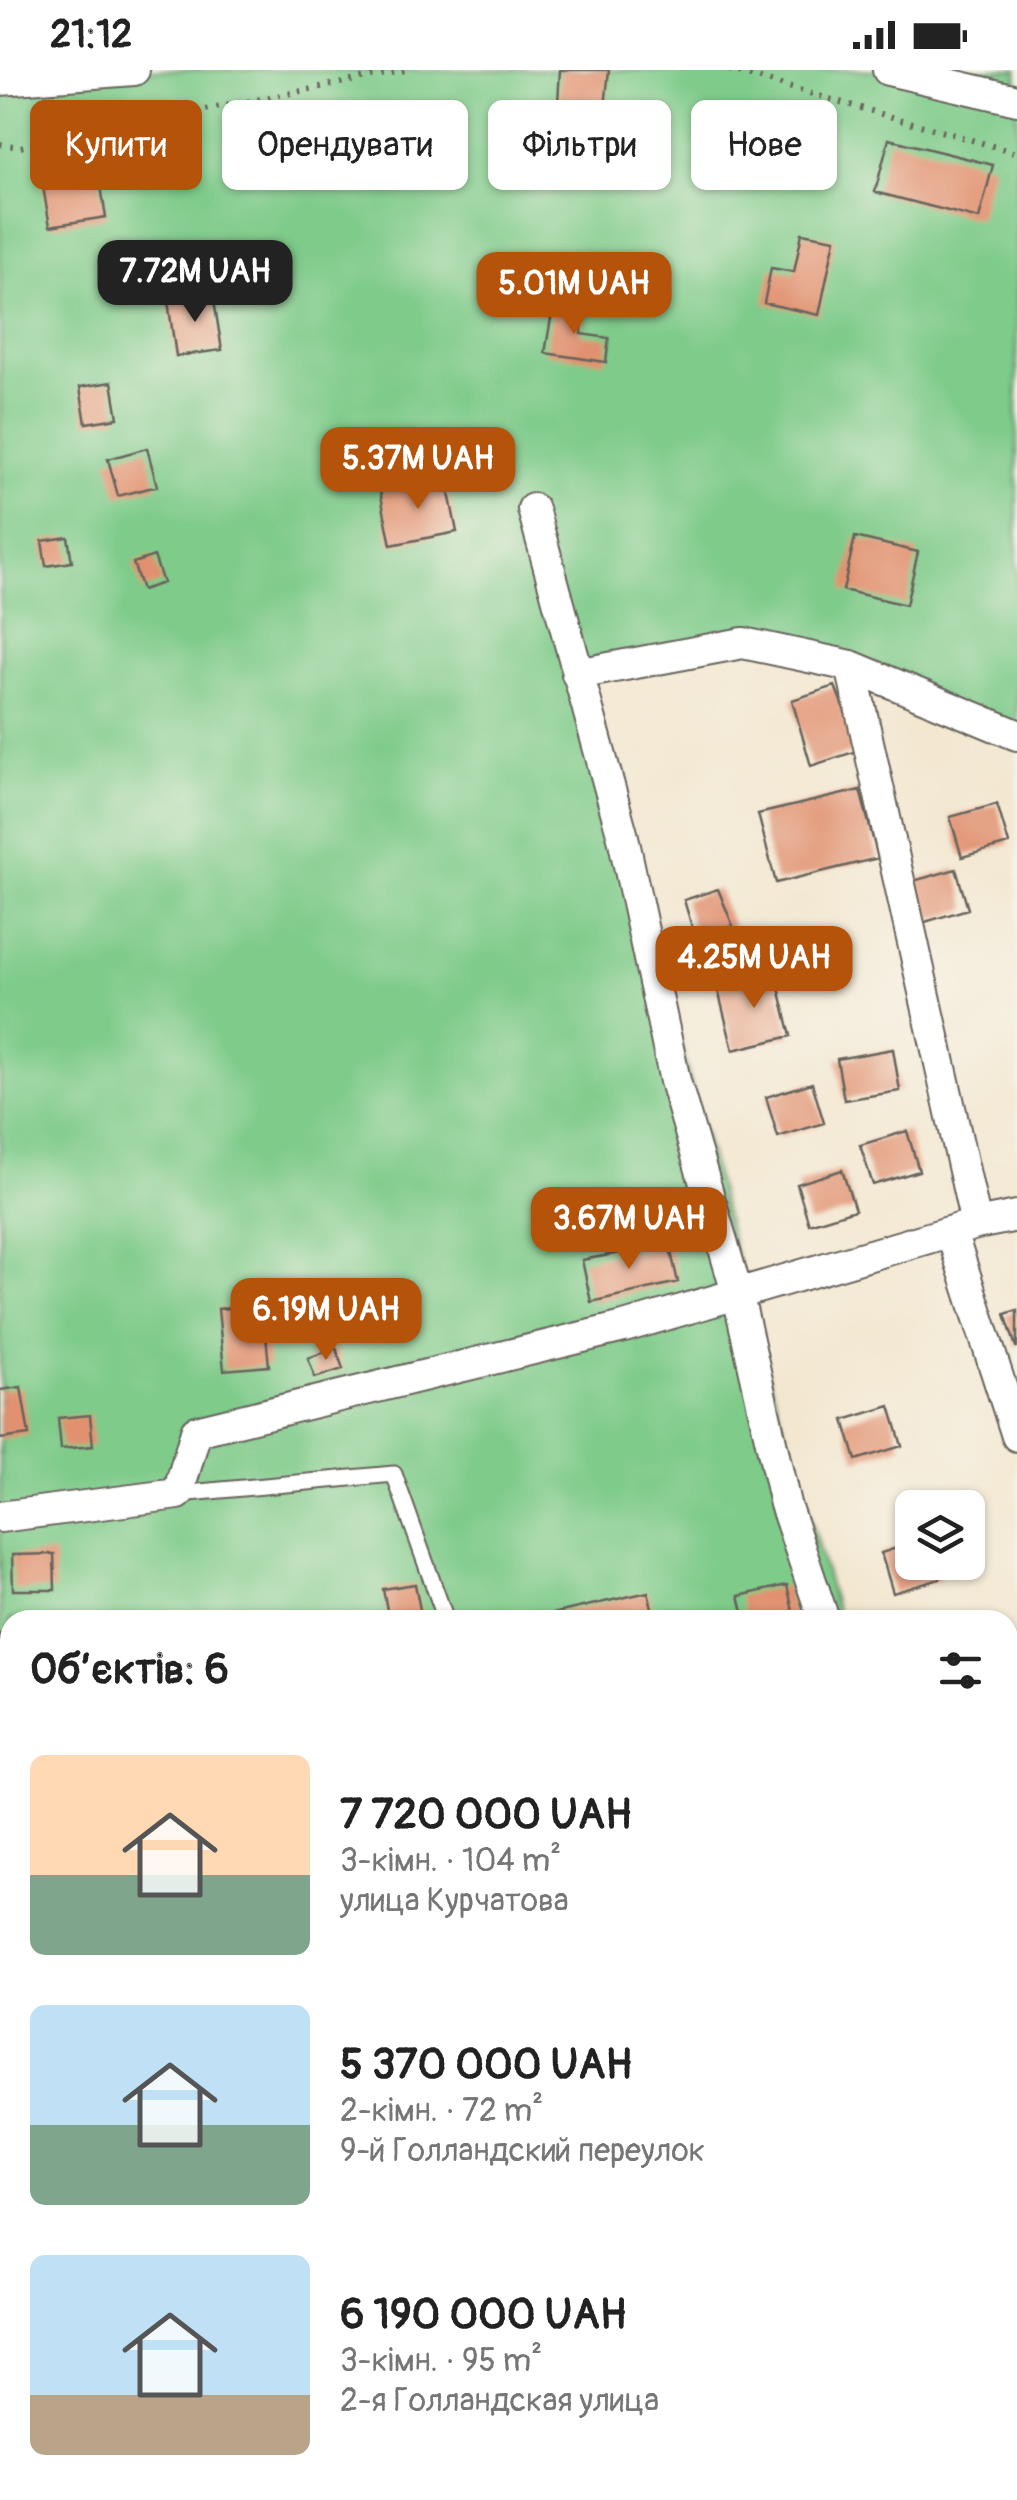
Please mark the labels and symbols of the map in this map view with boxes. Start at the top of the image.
pin: 7.72M UAH [81,240,309,325]
pin: 5.01M UAH [460,252,688,337]
pin: 5.37M UAH [304,427,532,512]
pin: 4.25M UAH [640,926,868,1011]
pin: 3.67M UAH [515,1187,743,1272]
pin: 6.19M UAH [212,1278,440,1363]

